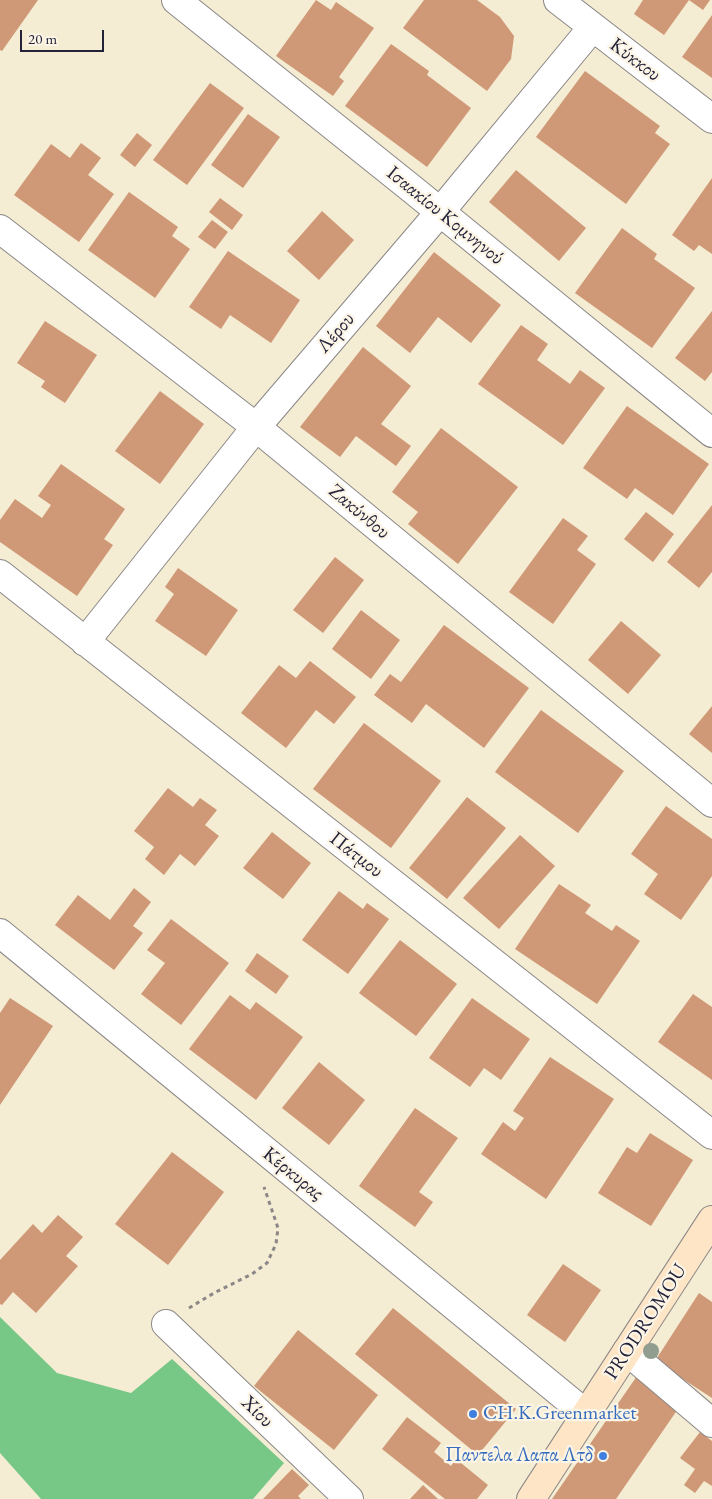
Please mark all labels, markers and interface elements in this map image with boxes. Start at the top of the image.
scale bar [22,20,106,52]
text: 20 m [28,29,57,48]
street label: Κύκκου [605,33,665,87]
street label: Ισαακίου Κομνηνού [382,161,508,271]
street label: Λέρου [312,308,360,358]
street label: Ζακύνθου [324,480,394,544]
street label: Πάτμου [324,827,388,883]
street label: Κέρκυρας [258,1142,328,1206]
street label: PRODROMOU [600,1260,692,1384]
street label: Χίου [236,1391,278,1433]
place label: CH.K.Greenmarket [483,1402,637,1426]
marker: CH.K.Greenmarket [467,1408,479,1420]
place label: Παντελα Λαπα Λτδ [445,1444,593,1468]
marker: Παντελα Λαπα Λτδ [597,1450,609,1462]

